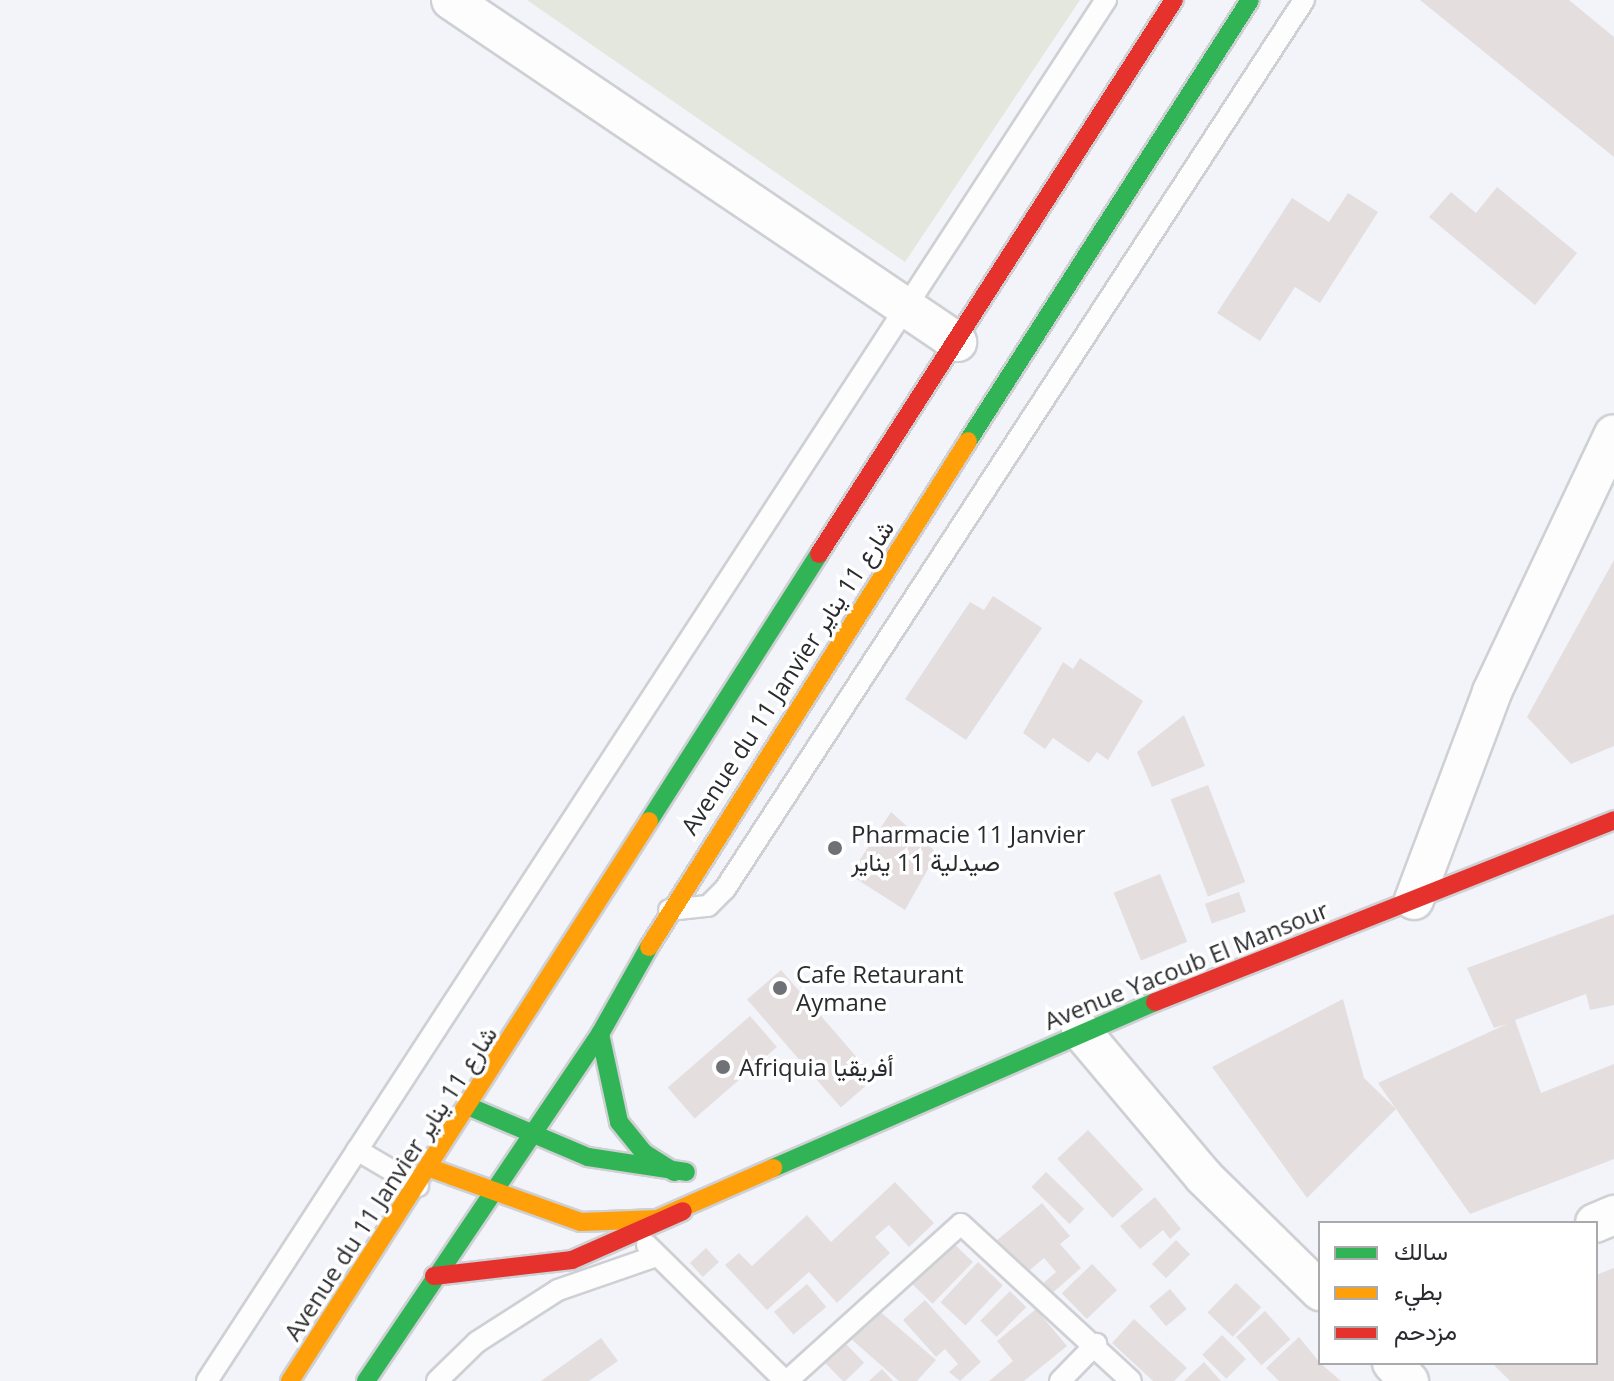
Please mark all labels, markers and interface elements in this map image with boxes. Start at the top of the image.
street label: Avenue du 11 Janvier شارع 11 يناير [675,515,899,839]
place label: Pharmacie 11 Janvier صيدلية 11 يناير [851,820,1086,876]
marker: Pharmacie 11 Janvier صيدلية 11 يناير [826,839,844,857]
street label: Avenue Yacoub El Mansour [1040,895,1332,1035]
place label: Cafe Retaurant Aymane [796,960,964,1016]
marker: Cafe Retaurant Aymane [771,979,789,997]
street label: Avenue du 11 Janvier شارع 11 يناير [278,1021,502,1345]
place label: Afriquia أفريقيا [739,1053,893,1081]
marker: Afriquia أفريقيا [714,1058,732,1076]
legend [1318,1221,1598,1365]
text: سالك [1394,1234,1448,1267]
text: بطيء [1394,1274,1443,1307]
text: مزدحم [1394,1314,1457,1347]

